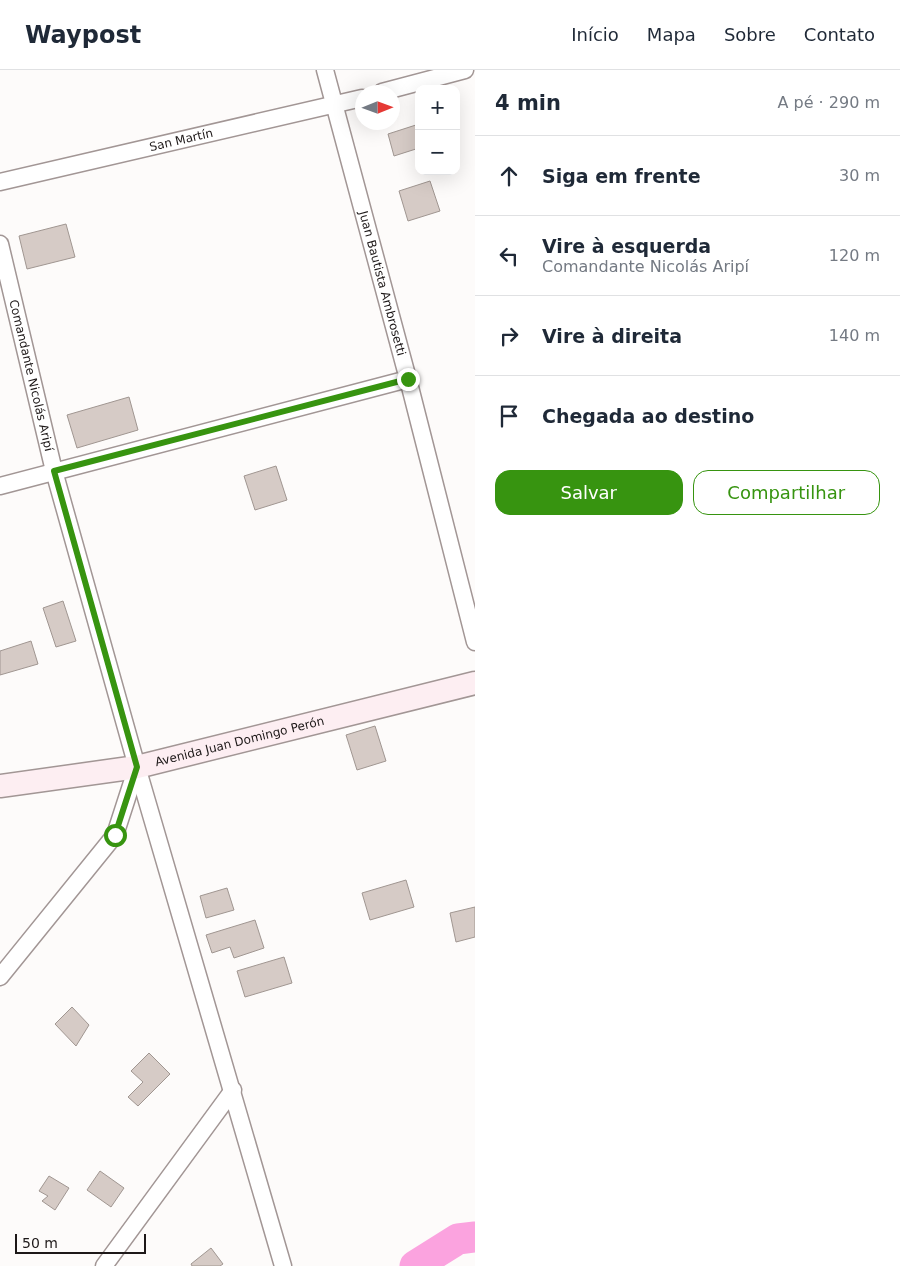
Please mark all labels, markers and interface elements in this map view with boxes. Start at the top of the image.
text: Waypost [25,21,141,49]
text: Início [571,24,619,45]
text: Mapa [647,24,696,45]
text: Sobre [724,24,776,45]
text: Contato [804,24,875,45]
north arrow [355,85,400,130]
map controls [415,85,460,175]
button: + [415,85,460,130]
text: 4 min [495,91,561,115]
text: A pé · 290 m [778,93,880,112]
street label: San Martín [148,126,214,154]
button: − [415,130,460,175]
icon: ahead [495,162,523,190]
text: Siga em frente [542,165,701,187]
text: 30 m [839,166,880,185]
street label: Juan Bautista Ambrosetti [356,209,408,357]
text: Vire à esquerda [542,235,711,257]
icon: left [495,242,523,270]
text: 120 m [829,246,880,265]
text: Comandante Nicolás Aripí [542,257,749,276]
street label: Comandante Nicolás Aripí [6,298,56,453]
icon: right [495,322,523,350]
text: Vire à direita [542,325,682,347]
text: 140 m [829,326,880,345]
route end [397,368,420,391]
icon: arrive [495,402,523,430]
text: Chegada ao destino [542,405,754,427]
button: Salvar [495,470,683,515]
button: Compartilhar [693,470,880,515]
street label: Avenida Juan Domingo Perón [154,714,325,769]
route start [104,824,127,847]
scale bar [15,1231,146,1254]
text: 50 m [22,1235,58,1251]

